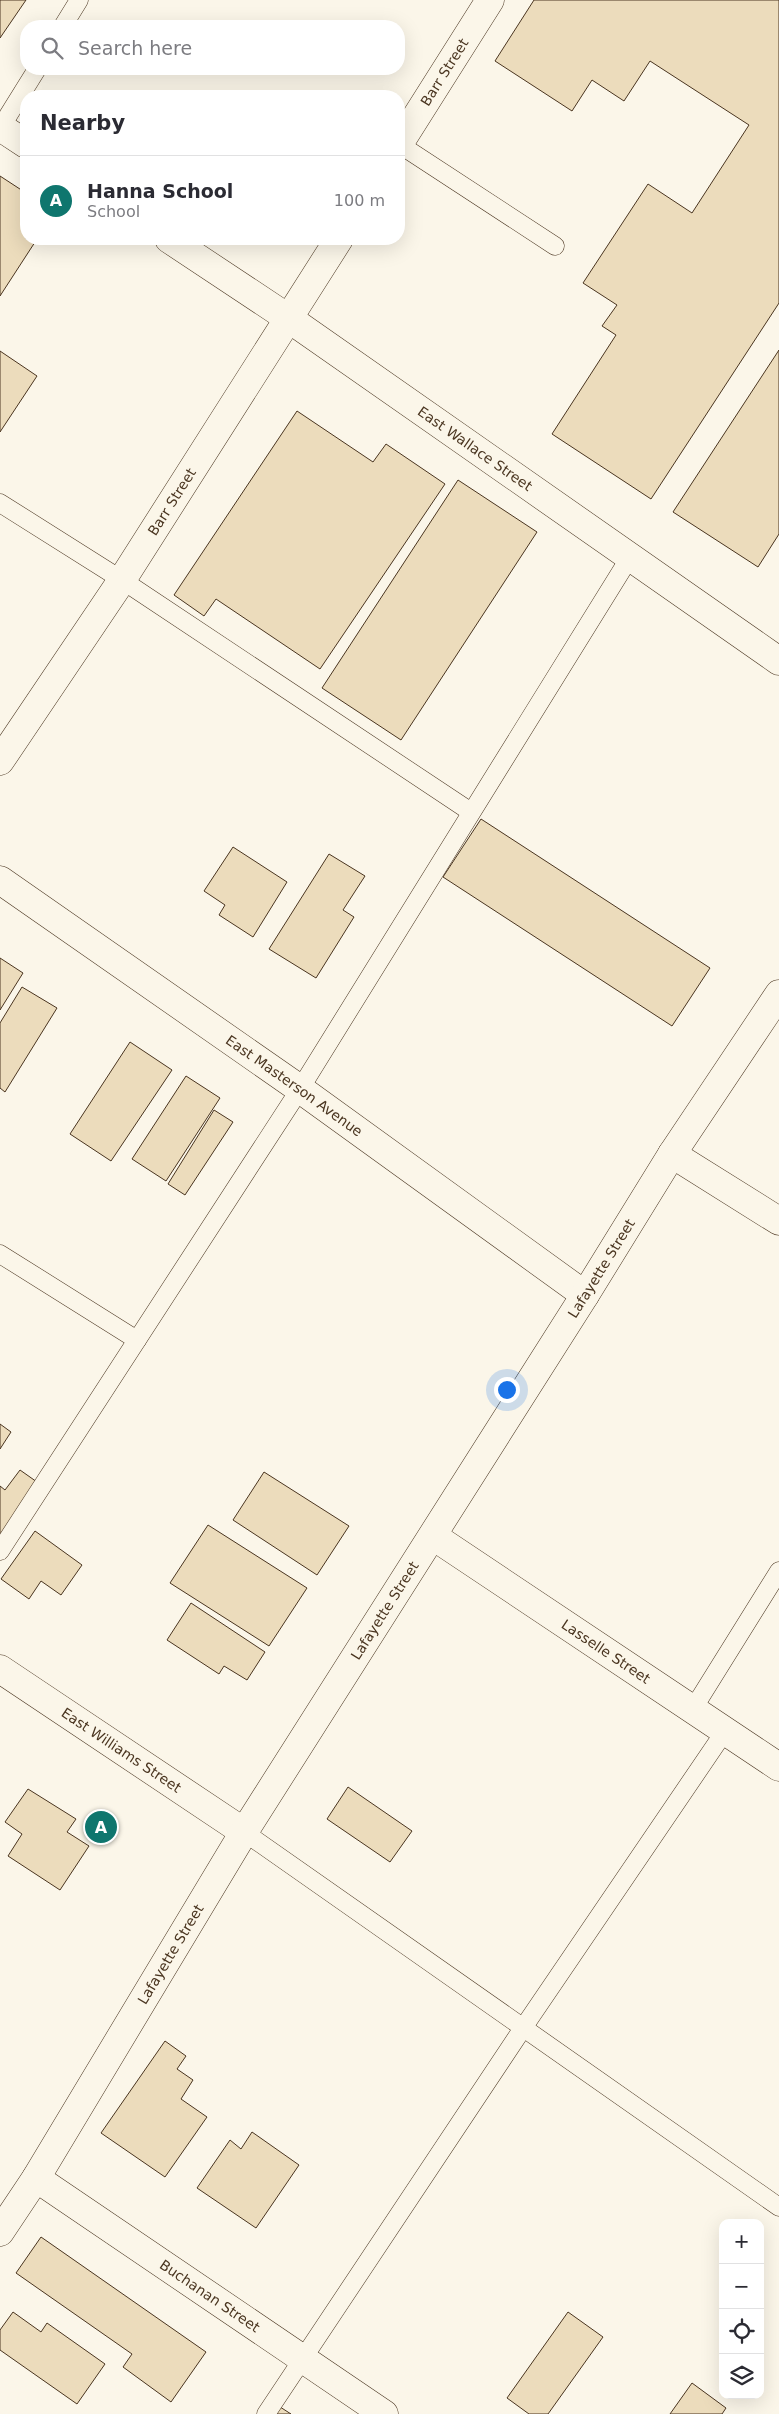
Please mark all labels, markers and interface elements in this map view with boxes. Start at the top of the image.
search box [20,20,405,75]
icon: search [38,34,66,62]
street label: Barr Street [417,35,472,109]
text: Search here [78,37,192,59]
text: Nearby [40,111,125,135]
text: Hanna School [87,180,233,202]
text: A [50,191,62,210]
text: 100 m [334,191,385,210]
text: School [87,202,140,221]
street label: East Wallace Street [415,403,536,494]
street label: Barr Street [144,465,199,538]
street label: East Masterson Avenue [223,1032,366,1140]
street label: Lafayette Street [565,1215,638,1321]
your location [494,1377,520,1403]
street label: Lafayette Street [347,1558,422,1663]
street label: Lasselle Street [559,1616,654,1687]
street label: East Williams Street [59,1704,185,1796]
pin: A [85,1808,117,1846]
street label: Lafayette Street [134,1901,207,2007]
map controls [719,2219,764,2399]
button: + [719,2219,764,2264]
street label: Buchanan Street [157,2256,263,2336]
button: − [719,2264,764,2309]
button: locate [719,2309,764,2354]
button: layers [719,2354,764,2399]

